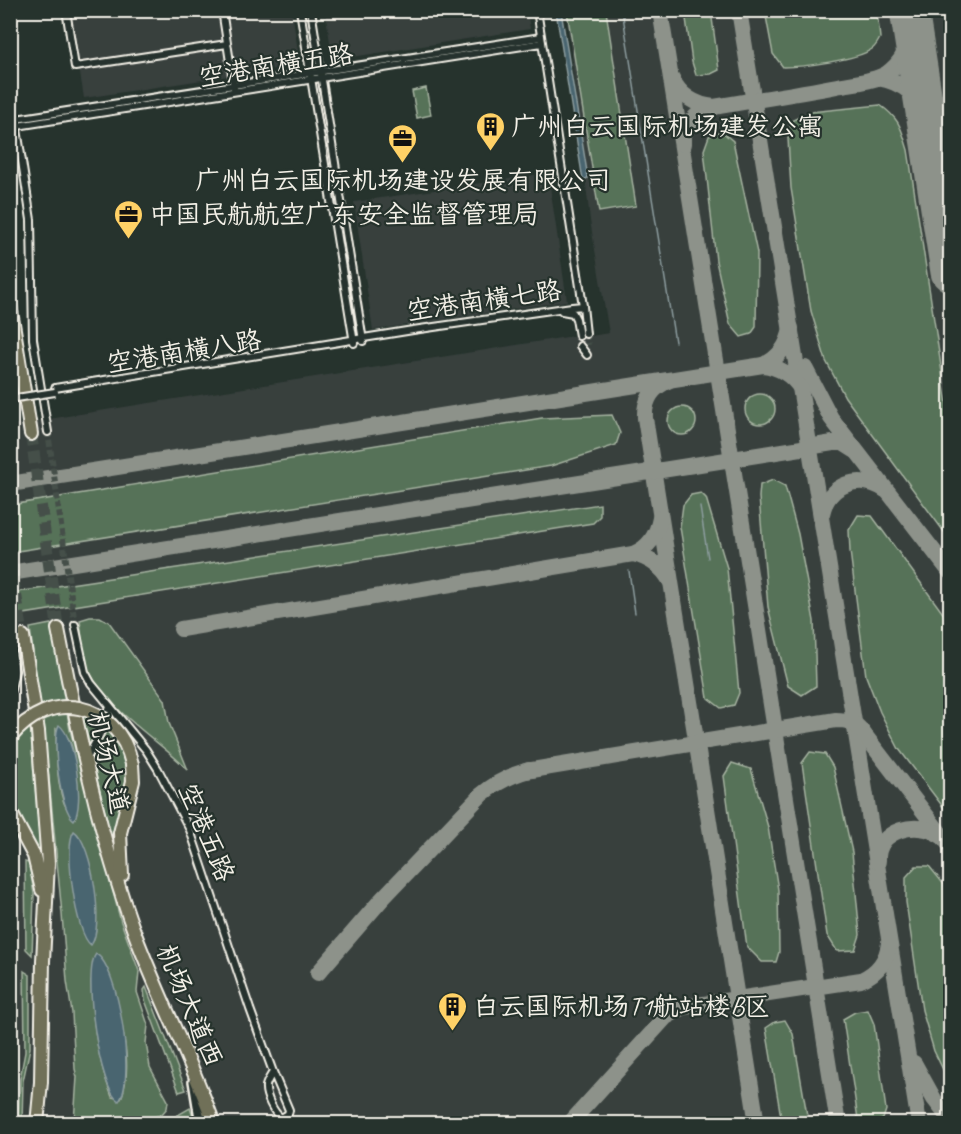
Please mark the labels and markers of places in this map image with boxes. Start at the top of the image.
building icon: 广州白云国际机场建发公寓 [474,110,506,152]
place label: 广州白云国际机场建发公寓 [511,110,823,143]
office icon: 广州白云国际机场建设发展有限公司 [387,122,419,164]
place label: 广州白云国际机场建设发展有限公司 [195,164,611,197]
office icon: 中国民航航空广东安全监督管理局 [112,198,144,240]
place label: 中国民航航空广东安全监督管理局 [149,198,539,231]
building icon: 白云国际机场T1航站楼B区 [436,990,468,1032]
place label: 白云国际机场T1航站楼B区 [473,990,770,1023]

